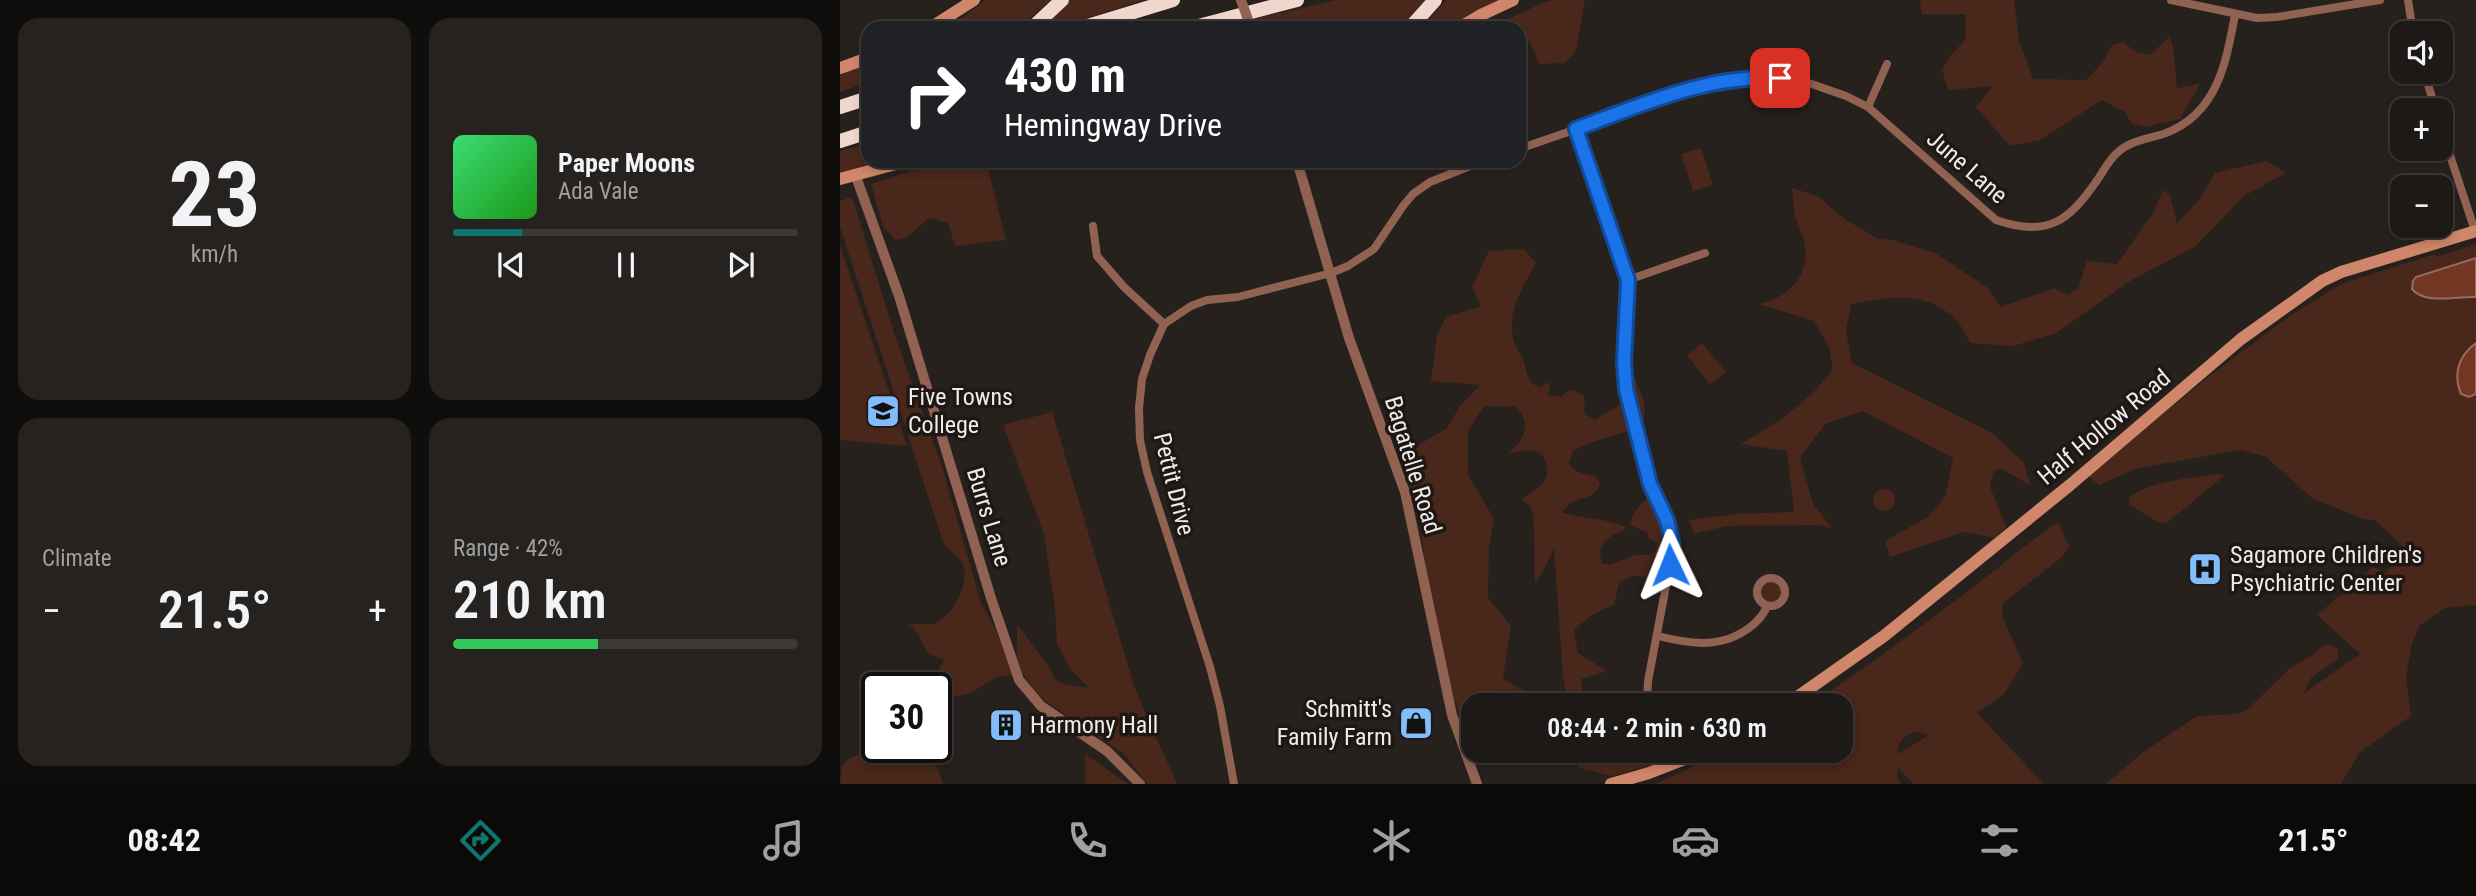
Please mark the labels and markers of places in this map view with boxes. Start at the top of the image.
pin [1750,48,1810,108]
place label: Five Towns College [908,383,1013,439]
school or university icon: Five Towns College [864,392,902,430]
place label: Sagamore Children's Psychiatric Center [2230,541,2422,597]
hospital icon: Sagamore Children's Psychiatric Center [2186,550,2224,588]
place label: Schmitt's Family Farm [1277,695,1392,751]
shop icon: Schmitt's Family Farm [1397,704,1435,742]
building icon: Harmony Hall [987,706,1025,744]
place label: Harmony Hall [1030,711,1158,739]

